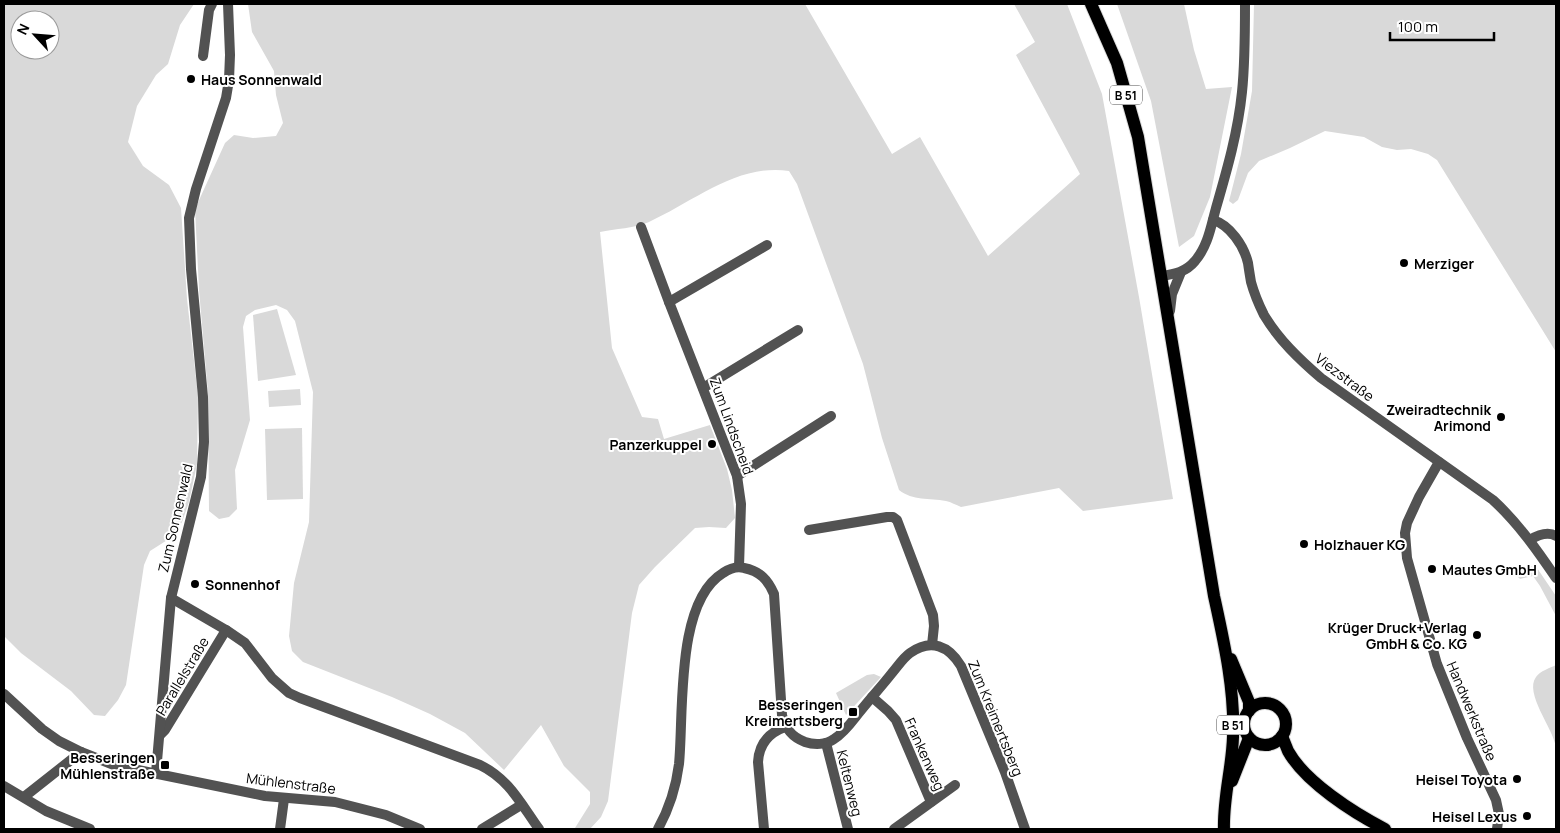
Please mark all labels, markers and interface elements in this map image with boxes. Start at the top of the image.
north arrow [10,10,60,60]
scale bar [1390,10,1494,42]
text: 100 m [1398,16,1438,37]
text: N [12,20,34,38]
place label: Haus Sonnenwald [201,70,322,89]
marker: Haus Sonnenwald [185,73,197,85]
road number: B 51 [1110,86,1142,104]
place label: Merziger [1414,254,1474,273]
marker: Merziger [1398,257,1410,269]
street label: Viezstraße [1312,349,1378,405]
street label: Zum Lindscheid [706,375,758,477]
place label: Zweiradtechnik Arimond [1386,400,1491,435]
marker: Zweiradtechnik Arimond [1495,411,1507,423]
place label: Panzerkuppel [610,435,702,454]
marker: Panzerkuppel [706,438,718,450]
street label: Zum Sonnenwald [153,462,197,574]
place label: Holzhauer KG [1314,535,1405,554]
marker: Holzhauer KG [1298,538,1310,550]
place label: Mautes GmbH [1442,560,1537,579]
marker: Mautes GmbH [1426,563,1438,575]
place label: Sonnenhof [205,575,281,594]
marker: Sonnenhof [189,578,201,590]
place label: Krüger Druck+Verlag GmbH & Co. KG [1328,618,1467,653]
marker: Krüger Druck+Verlag GmbH & Co. KG [1471,629,1483,641]
street label: Parallelstraße [151,633,213,719]
street label: Zum Kreimertsberg [964,657,1028,779]
street label: Handwerkstraße [1442,658,1502,764]
place label: Besseringen Kreimertsberg [745,695,843,730]
marker: Besseringen Kreimertsberg [847,706,859,718]
street label: Frankenweg [900,715,950,793]
road number: B 51 [1217,716,1249,734]
place label: Besseringen Mühlenstraße [60,748,155,783]
street label: Keltenweg [833,748,867,818]
marker: Besseringen Mühlenstraße [159,759,171,771]
street label: Mühlenstraße [245,768,337,798]
place label: Heisel Toyota [1416,770,1507,789]
marker: Heisel Toyota [1511,773,1523,785]
place label: Heisel Lexus [1432,807,1517,826]
marker: Heisel Lexus [1521,810,1533,822]

